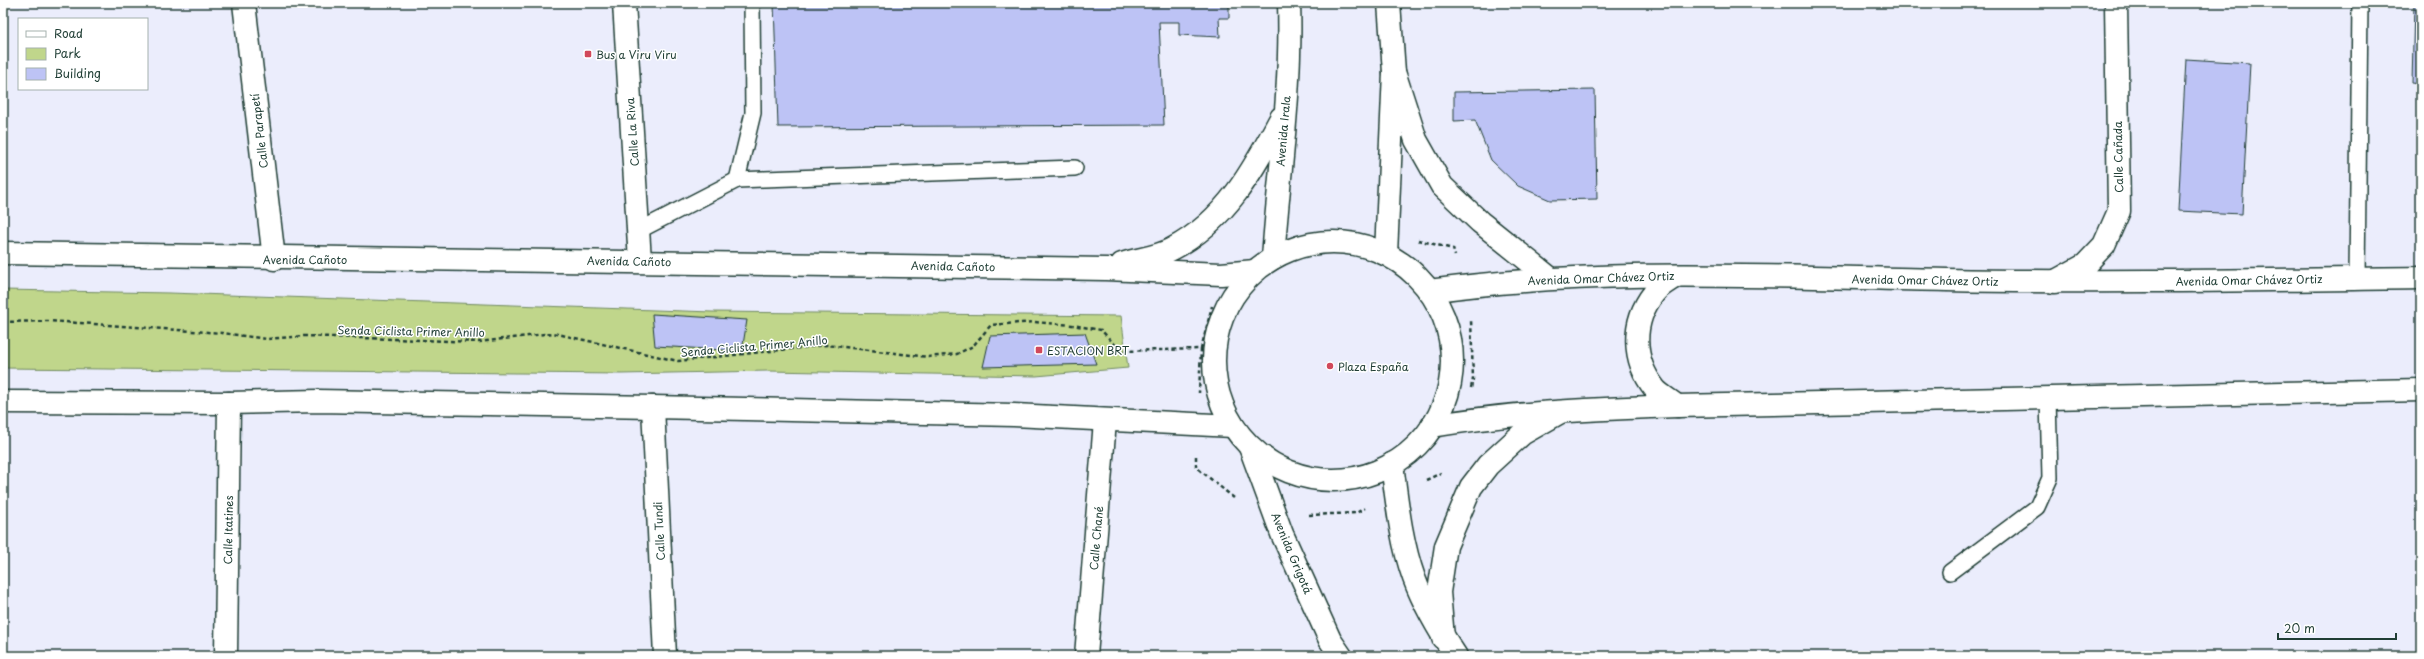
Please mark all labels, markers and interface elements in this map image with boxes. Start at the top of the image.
legend [18,18,148,90]
text: Road [54,24,83,42]
text: Park [54,44,81,62]
place label: Bus a Viru Viru [596,46,677,63]
marker: Bus a Viru Viru [583,49,593,59]
text: Building [54,64,101,82]
street label: Calle Parapetí [246,92,272,169]
street label: Avenida Irala [1271,95,1295,167]
street label: Calle La Riva [621,97,643,167]
street label: Calle Cañada [2109,121,2127,193]
street label: Avenida Cañoto [263,251,347,268]
street label: Avenida Cañoto [587,252,671,270]
street label: Avenida Cañoto [911,257,995,275]
street label: Avenida Omar Chávez Ortiz [1527,267,1675,289]
street label: Avenida Omar Chávez Ortiz [1852,270,1998,290]
street label: Avenida Omar Chávez Ortiz [2176,270,2322,290]
street label: Senda Ciclista Primer Anillo [337,321,485,341]
street label: Senda Ciclista Primer Anillo [680,331,828,361]
place label: ESTACION BRT [1047,342,1130,359]
marker: ESTACION BRT [1034,345,1044,355]
place label: Plaza España [1338,358,1409,375]
marker: Plaza España [1325,361,1335,371]
street label: Calle Itatines [219,495,237,565]
street label: Calle Tundi [649,501,669,561]
street label: Calle Chané [1085,505,1107,571]
street label: Avenida Grigotá [1267,510,1317,596]
scale bar [2278,615,2396,641]
text: 20 m [2284,619,2315,637]

